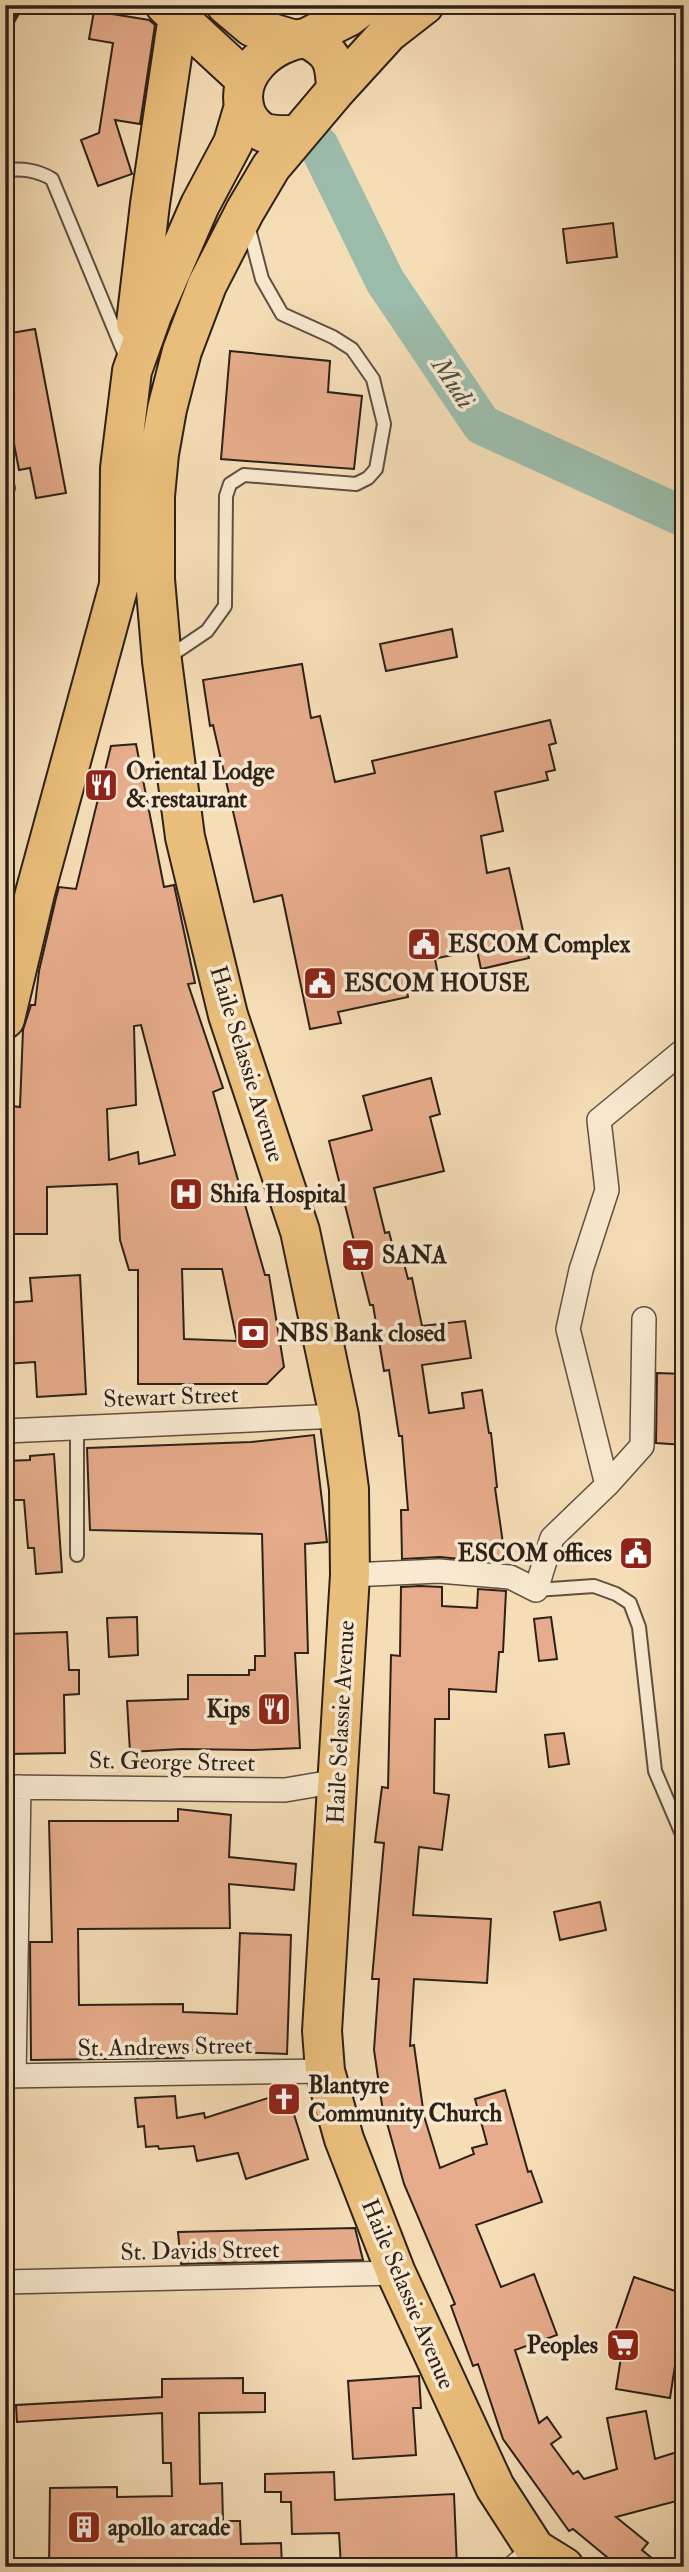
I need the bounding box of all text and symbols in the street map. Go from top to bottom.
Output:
water label: Mudi [423,350,482,415]
place label: Oriental Lodge & restaurant [126,756,275,815]
restaurant icon: Oriental Lodge & restaurant [82,766,120,804]
public building icon: ESCOM Complex [405,925,443,963]
place label: ESCOM Complex [448,929,630,960]
street label: Haile Selassie Avenue [202,962,292,1166]
public building icon: ESCOM HOUSE [301,964,339,1002]
place label: ESCOM HOUSE [344,968,529,999]
hospital icon: Shifa Hospital [167,1175,205,1213]
place label: Shifa Hospital [210,1179,347,1210]
supermarket icon: SANA [339,1236,377,1274]
place label: SANA [382,1240,448,1271]
bank icon: NBS Bank closed [234,1314,272,1352]
place label: NBS Bank closed [277,1318,446,1349]
street label: Stewart Street [103,1379,239,1415]
public building icon: ESCOM offices [617,1534,655,1572]
place label: ESCOM offices [457,1538,612,1569]
street label: Haile Selassie Avenue [320,1619,362,1825]
restaurant icon: Kips [255,1690,293,1728]
place label: Kips [207,1694,250,1725]
street label: St. George Street [89,1745,256,1779]
street label: St. Andrews Street [77,2030,253,2064]
place label: Blantyre Community Church [308,2070,503,2129]
church icon: Blantyre Community Church [265,2080,303,2118]
street label: Haile Selassie Avenue [354,2194,462,2394]
street label: St. Davids Street [120,2234,280,2268]
supermarket icon: Peoples [604,2326,642,2364]
place label: Peoples [527,2330,598,2361]
building icon: apollo arcade [65,2508,103,2546]
place label: apollo arcade [108,2512,230,2543]

